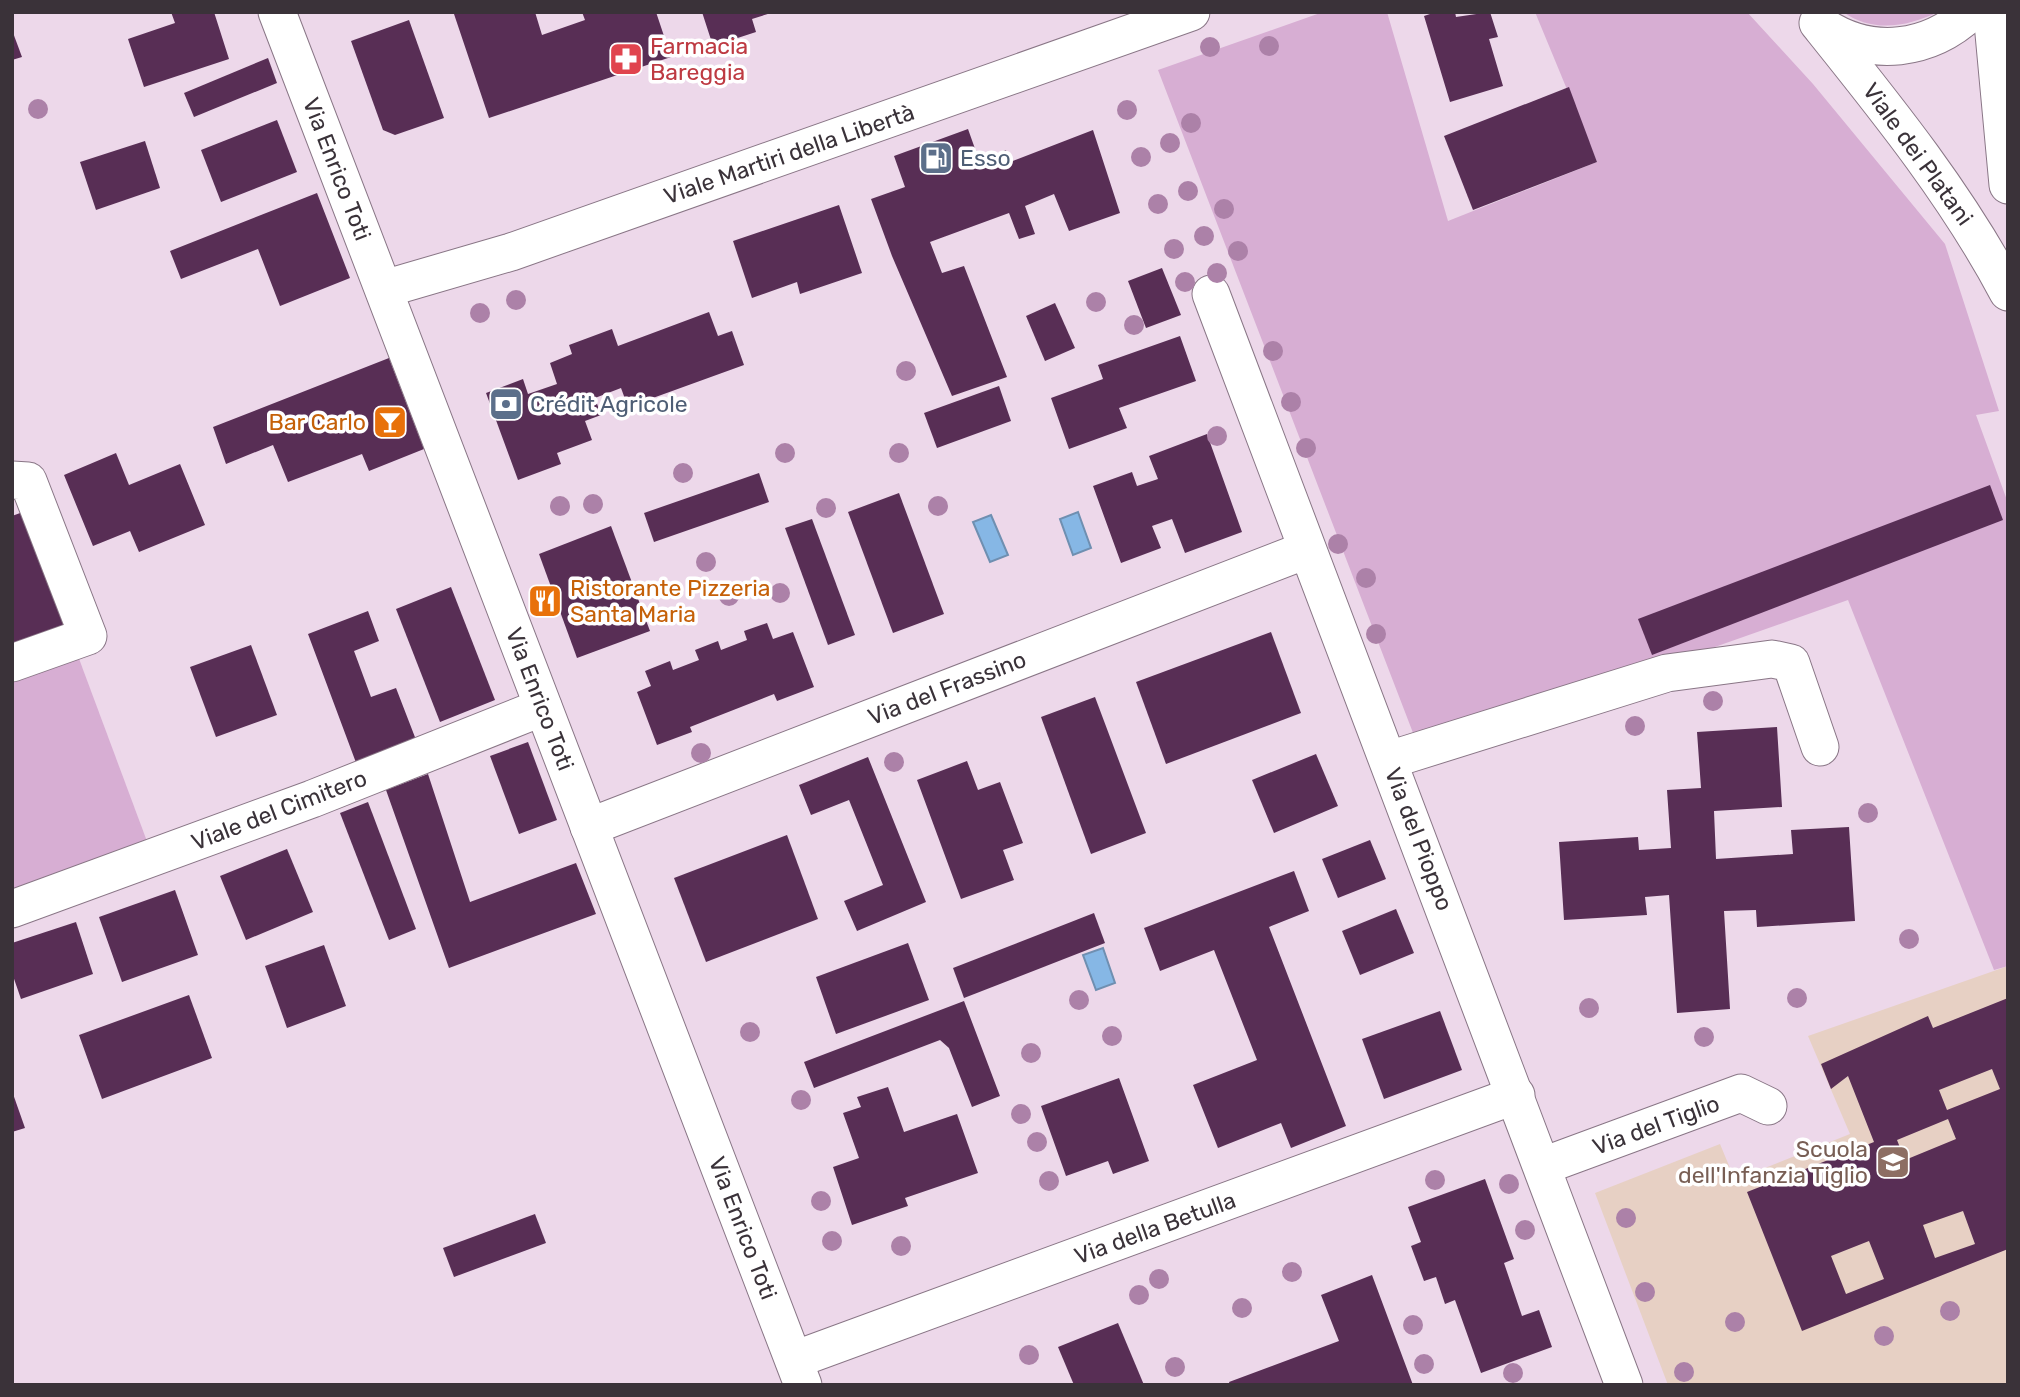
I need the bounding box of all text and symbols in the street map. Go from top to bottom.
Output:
place label: Farmacia Bareggia [650,32,748,86]
pharmacy icon: Farmacia Bareggia [607,40,645,78]
street label: Viale dei Platani [1857,77,1979,231]
street label: Via Enrico Toti [297,94,377,244]
street label: Viale Martiri della Libertà [660,98,918,210]
fuel station icon: Esso [917,139,955,177]
place label: Esso [960,144,1011,172]
bank icon: Crédit Agricole [487,385,525,423]
place label: Crédit Agricole [530,390,688,418]
bar icon: Bar Carlo [371,403,409,441]
place label: Bar Carlo [269,408,366,436]
place label: Ristorante Pizzeria Santa Maria [570,574,771,628]
restaurant icon: Ristorante Pizzeria Santa Maria [526,582,564,620]
street label: Via Enrico Toti [500,624,580,774]
street label: Via del Frassino [864,645,1030,731]
street label: Viale del Cimitero [187,764,371,856]
street label: Via del Pioppo [1379,764,1459,914]
street label: Via del Tiglio [1589,1089,1723,1161]
place label: Scuola dell'Infanzia Tiglio [1678,1135,1868,1189]
school or university icon: Scuola dell'Infanzia Tiglio [1874,1143,1912,1181]
street label: Via Enrico Toti [703,1153,783,1303]
street label: Via della Betulla [1070,1186,1240,1270]

